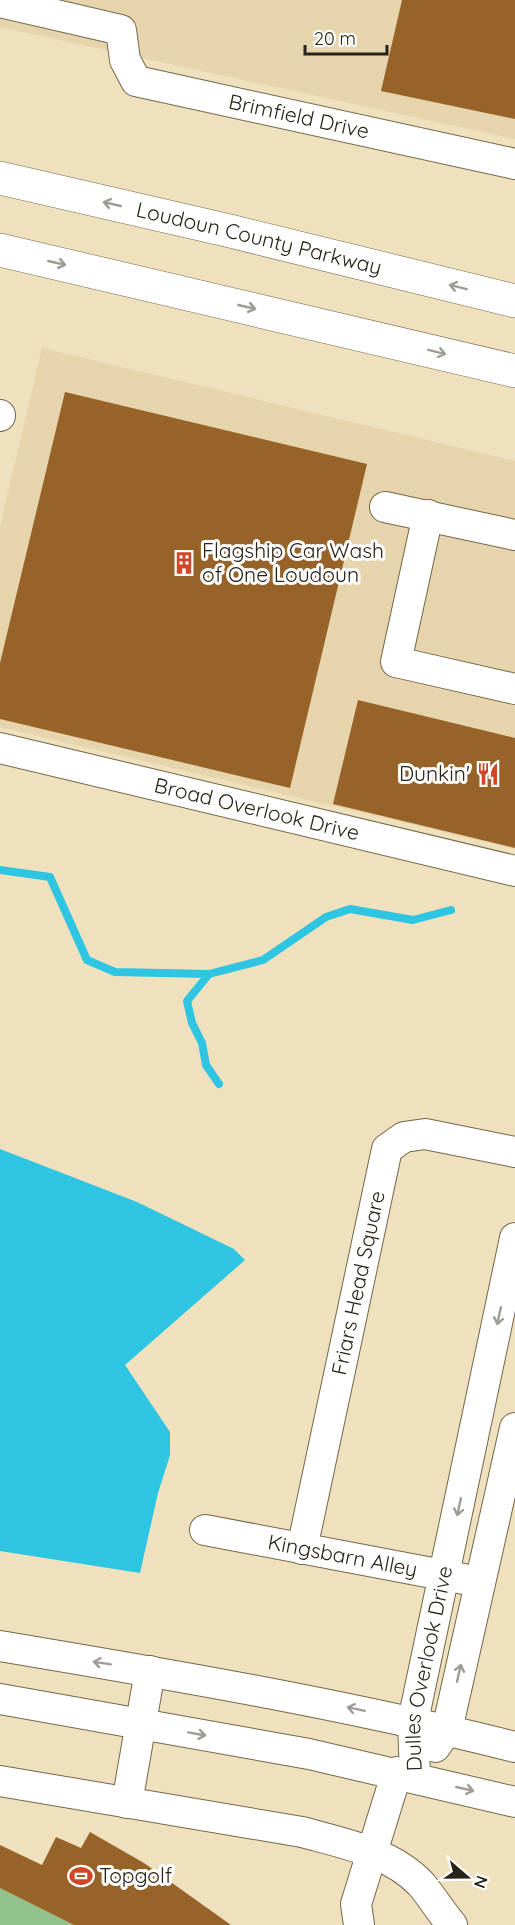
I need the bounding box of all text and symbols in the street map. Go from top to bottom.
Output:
scale bar [305,18,388,56]
text: 20 m [314,27,356,50]
street label: Brimfield Drive [227,88,372,144]
street label: Loudoun County Parkway [134,196,385,280]
one-way arrow [102,197,121,209]
one-way arrow [47,257,66,269]
one-way arrow [449,281,468,293]
one-way arrow [237,302,256,314]
one-way arrow [427,346,446,358]
place label: Flagship Car Wash of One Loudoun [202,537,384,587]
building icon: Flagship Car Wash of One Loudoun [171,550,197,576]
place label: Dunkin' [399,760,470,786]
restaurant icon: Dunkin' [475,761,501,787]
street label: Broad Overlook Drive [152,771,362,845]
street label: Friars Head Square [325,1188,390,1377]
one-way arrow [492,1306,504,1325]
one-way arrow [452,1497,464,1516]
street label: Kingsbarn Alley [266,1528,420,1582]
street label: Dulles Overlook Drive [399,1563,457,1772]
one-way arrow [93,1657,113,1668]
one-way arrow [454,1663,465,1683]
one-way arrow [347,1703,366,1715]
one-way arrow [187,1729,207,1740]
one-way arrow [456,1783,475,1795]
north arrow [437,1847,497,1907]
place label: Topgolf [99,1862,173,1888]
sports icon: Topgolf [68,1863,94,1889]
text: N [470,1873,493,1891]

